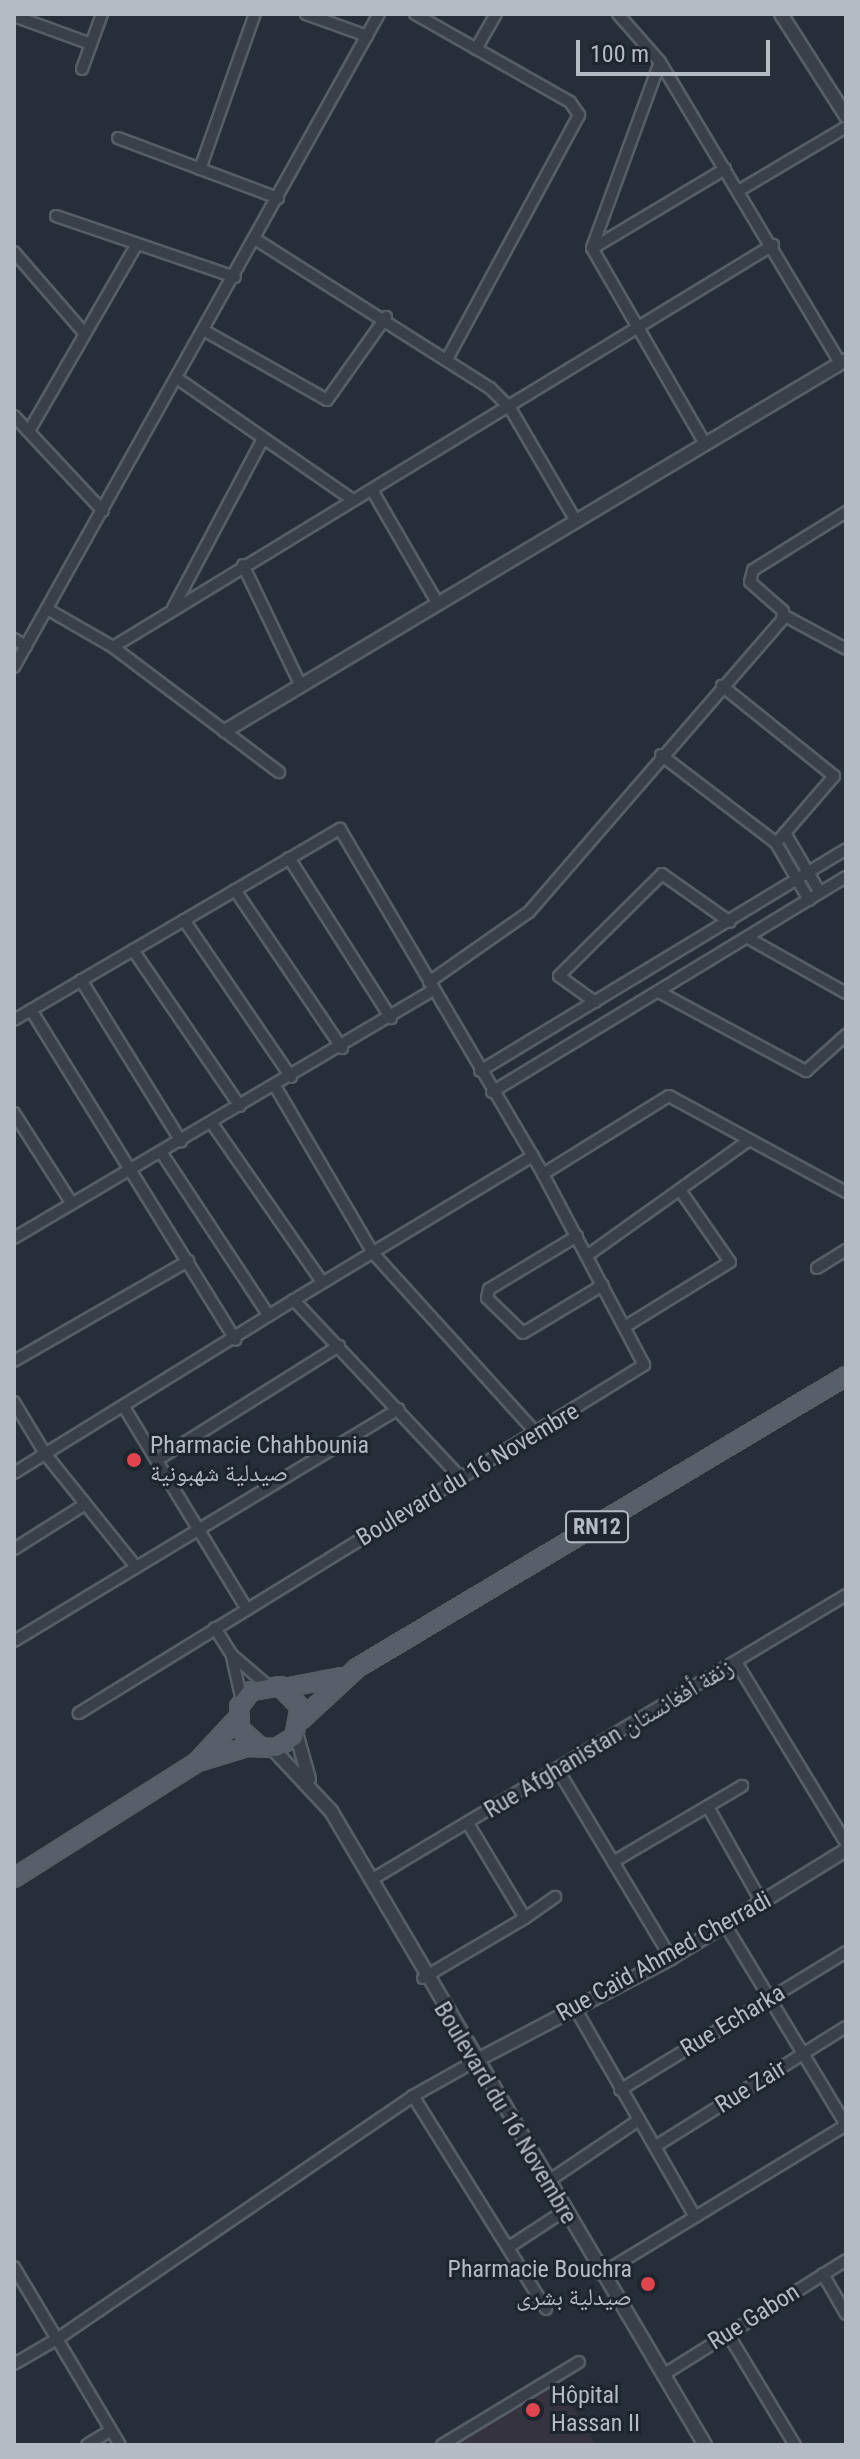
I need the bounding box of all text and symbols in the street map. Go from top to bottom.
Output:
scale bar [580,24,774,74]
text: 100 m [590,40,649,68]
street label: Boulevard du 16 Novembre [352,1397,584,1553]
place label: Pharmacie Chahbounia صيدلية شهبونية [150,1432,369,1488]
marker: Pharmacie Chahbounia صيدلية شهبونية [125,1451,143,1469]
road number: RN12 [565,1509,629,1545]
street label: Rue Afghanistan زنقة أفغانستان [479,1653,739,1825]
street label: Rue Caïd Ahmed Cherradi [552,1886,776,2028]
street label: Rue Echarka [676,1979,790,2063]
street label: Boulevard du 16 Novembre [427,1997,583,2229]
street label: Rue Zair [710,2054,792,2120]
place label: Pharmacie Bouchra صيدلية بشرى [448,2256,632,2312]
marker: Pharmacie Bouchra صيدلية بشرى [639,2275,657,2293]
street label: Rue Gabon [703,2278,805,2356]
place label: Hôpital Hassan II [551,2382,640,2438]
marker: Hôpital Hassan II [522,2399,544,2421]

